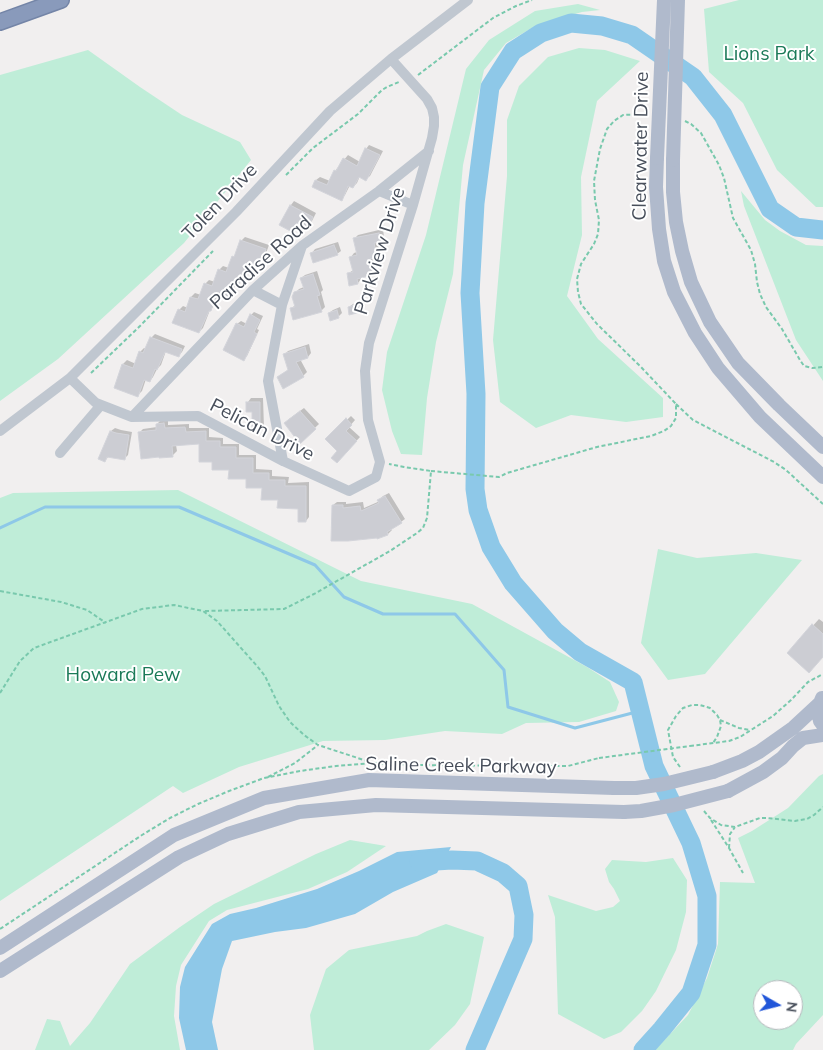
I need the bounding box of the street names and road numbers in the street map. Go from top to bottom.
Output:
street label: Clearwater Drive [628,71,654,221]
street label: Tolen Drive [178,159,262,245]
street label: Parkview Drive [350,185,410,317]
street label: Paradise Road [206,211,316,315]
street label: Pelican Drive [206,394,318,466]
street label: Saline Creek Parkway [365,753,557,779]

